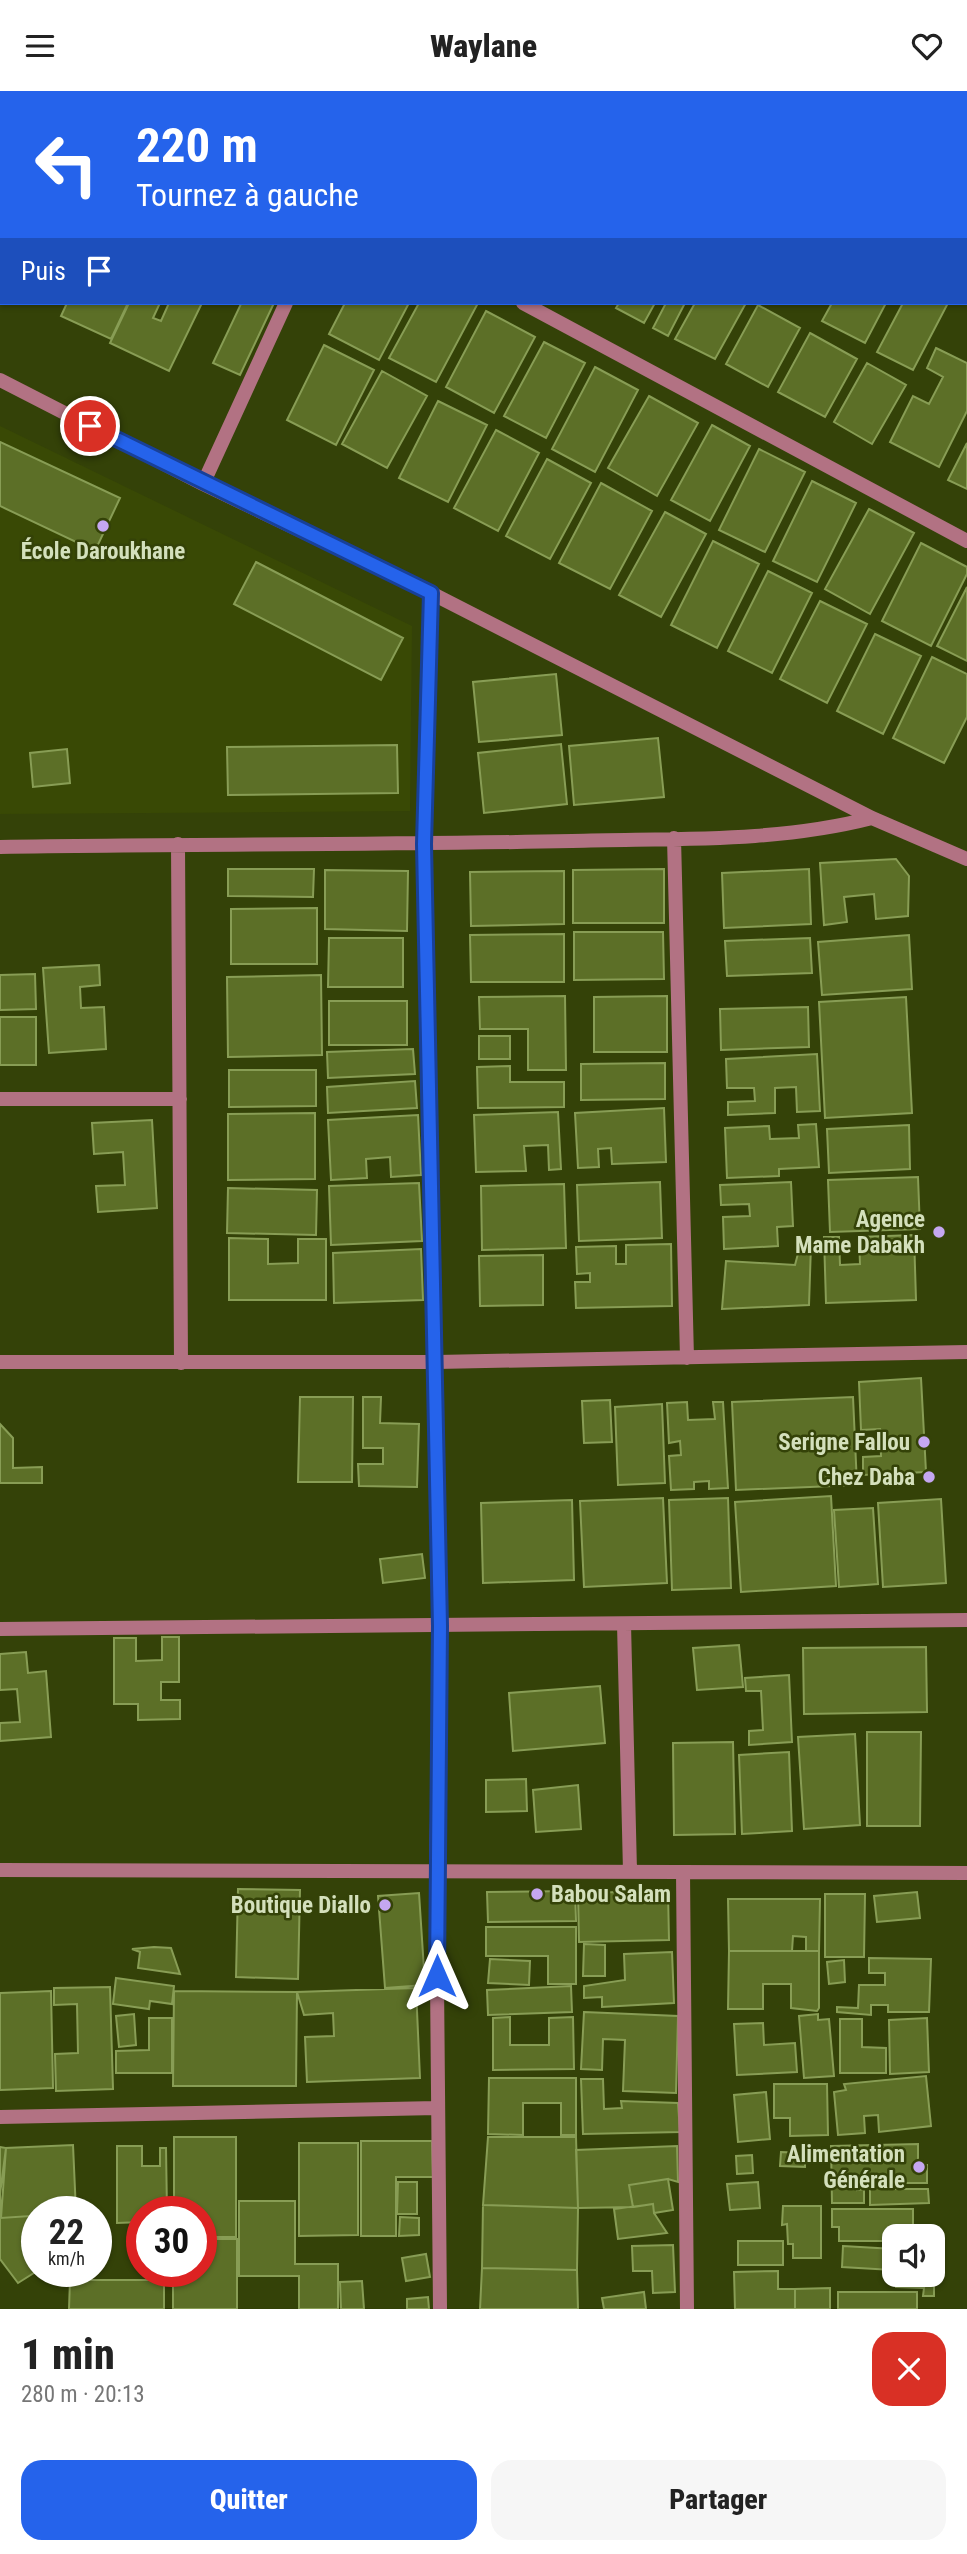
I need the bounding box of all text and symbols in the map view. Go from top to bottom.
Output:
icon: menu [21,27,59,65]
text: Waylane [430,27,537,65]
icon: heart [908,27,946,65]
text: 220 m [136,117,258,174]
icon: left [21,119,112,210]
text: Tournez à gauche [136,176,359,214]
icon: arrive [80,252,118,290]
text: Puis [21,256,66,286]
pin [60,396,120,456]
icon: arrive [71,407,109,445]
marker: École Daroukhane [95,518,111,534]
place label: École Daroukhane [21,537,185,565]
place label: Agence Mame Dabakh [795,1206,925,1259]
marker: Agence Mame Dabakh [931,1224,947,1240]
place label: Serigne Fallou [778,1429,910,1456]
marker: Serigne Fallou [916,1434,932,1450]
place label: Chez Daba [818,1464,915,1491]
marker: Chez Daba [921,1469,937,1485]
place label: Babou Salam [551,1881,671,1908]
marker: Babou Salam [529,1886,545,1902]
place label: Boutique Diallo [231,1892,371,1919]
marker: Boutique Diallo [377,1897,393,1913]
position arrow [400,1939,474,2013]
place label: Alimentation Générale [787,2141,905,2194]
marker: Alimentation Générale [911,2159,927,2175]
speed limit sign: 30 [126,2196,217,2287]
text: 22 [49,2212,84,2253]
map controls [882,2224,945,2287]
button: sound [882,2224,945,2287]
text: km/h [48,2248,85,2269]
text: 1 min [21,2330,115,2379]
button: close [872,2332,946,2406]
text: 280 m · 20:13 [21,2381,145,2408]
button: Quitter [21,2460,477,2540]
button: Partager [491,2460,946,2540]

